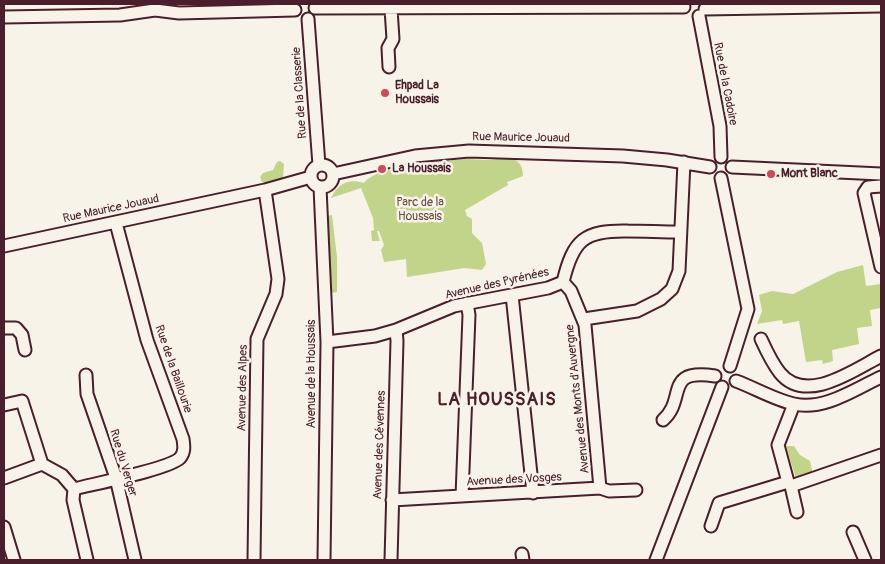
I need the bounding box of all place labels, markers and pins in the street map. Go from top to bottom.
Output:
place label: Ehpad La Houssais [395,79,439,107]
marker: Ehpad La Houssais [379,87,391,99]
place label: La Houssais [392,162,451,176]
marker: La Houssais [376,163,388,175]
place label: Mont Blanc [781,167,838,181]
marker: Mont Blanc [765,168,777,180]

